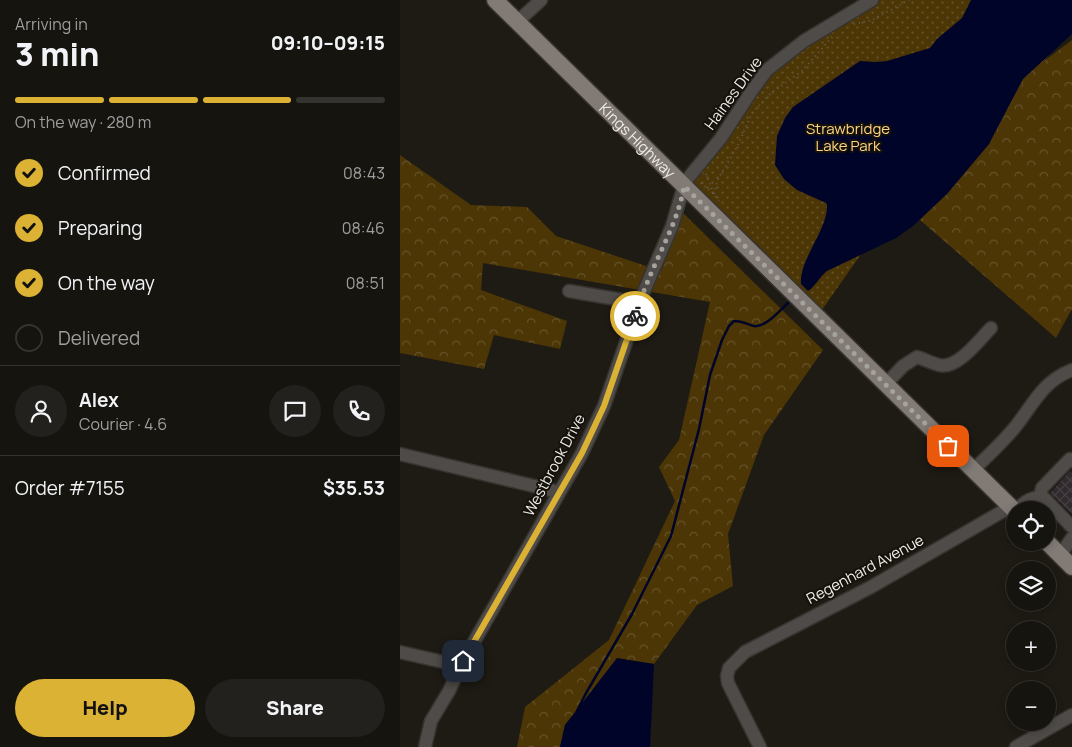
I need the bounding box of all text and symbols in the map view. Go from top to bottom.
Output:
text: Arriving in [15,13,88,35]
text: 09:10–09:15 [271,30,385,56]
text: 3 min [15,32,99,76]
street label: Haines Drive [699,52,767,134]
street label: Kings Highway [595,98,681,183]
text: On the way · 280 m [15,111,151,133]
park label: Strawbridge Lake Park [806,118,890,156]
icon: check [15,159,43,187]
text: Confirmed [58,160,151,186]
text: 08:43 [343,162,385,184]
icon: check [15,214,43,242]
text: Preparing [58,215,143,241]
text: 08:46 [342,217,385,239]
icon: check [15,269,43,297]
text: On the way [58,270,155,296]
text: 08:51 [346,272,385,294]
courier [610,291,660,341]
icon: bike [621,302,649,330]
text: Delivered [58,325,140,351]
button: person [15,385,67,437]
button: chat [269,385,321,437]
button: phone [333,385,385,437]
text: Alex [79,387,119,413]
street label: Westbrook Drive [518,410,590,520]
text: Courier · 4.6 [79,413,167,435]
pin [927,425,969,467]
icon: bag [934,432,962,460]
text: Order #7155 [15,475,125,501]
text: $35.53 [323,475,385,501]
map controls [1006,501,1056,731]
button: locate [1006,501,1056,551]
street label: Regenhard Avenue [803,529,928,609]
button: layers [1006,561,1056,611]
button: + [1006,621,1056,671]
pin [442,640,484,682]
icon: home [449,647,477,675]
button: Help [15,679,195,737]
button: Share [205,679,385,737]
button: − [1006,681,1056,731]

